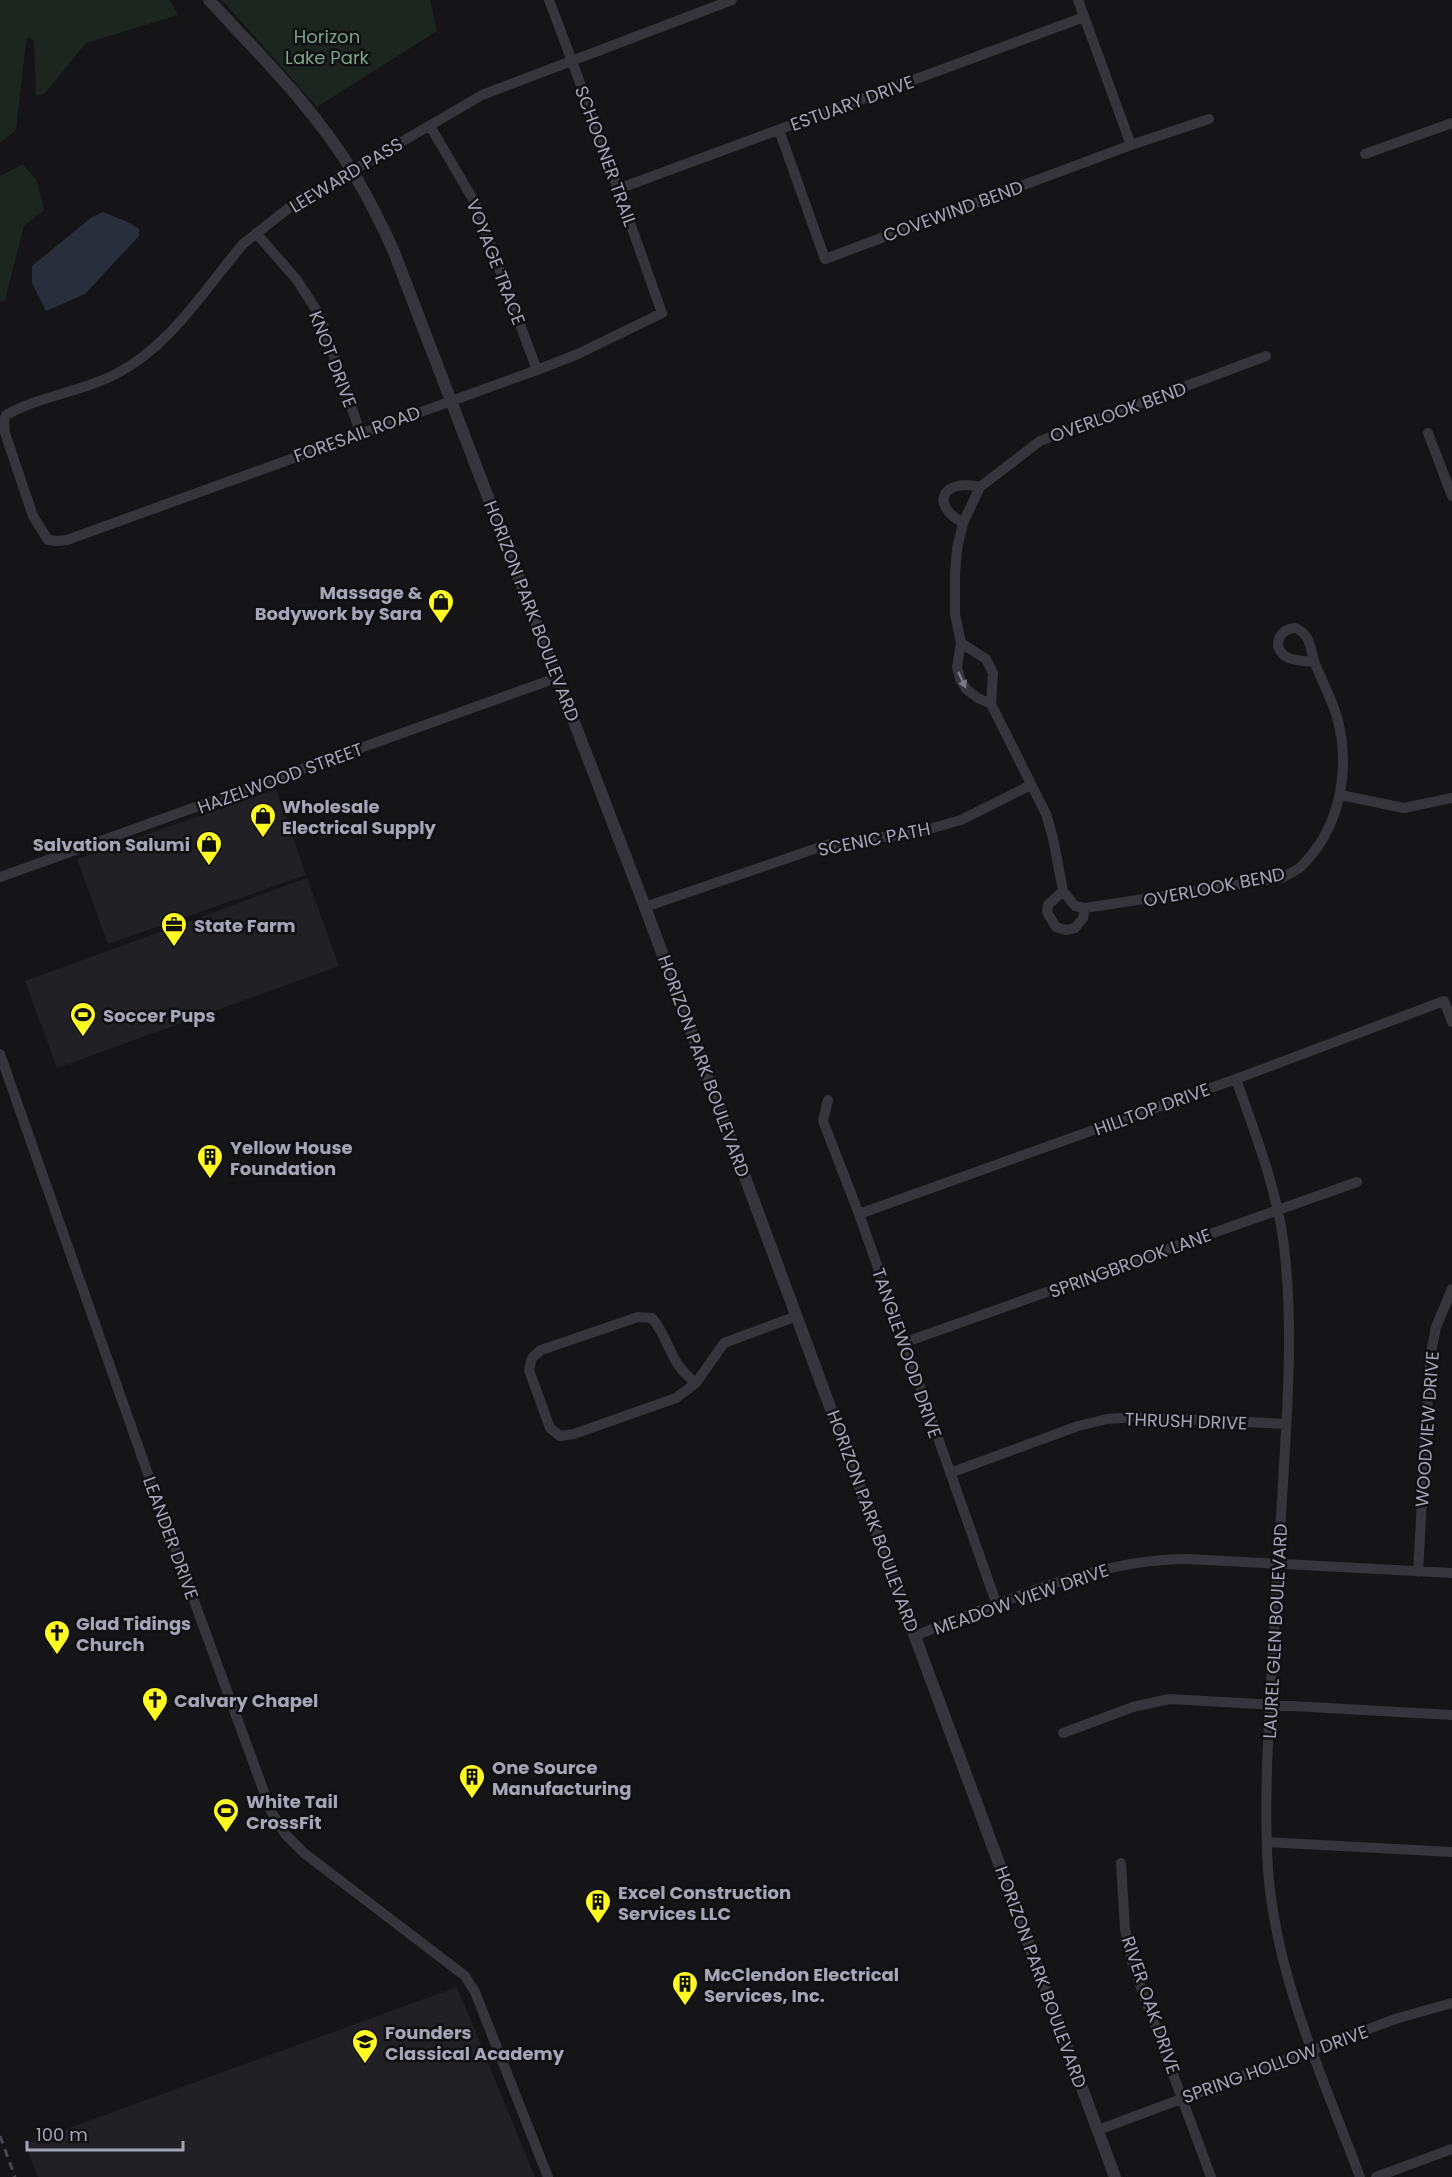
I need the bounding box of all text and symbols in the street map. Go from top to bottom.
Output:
park label: Horizon Lake Park [285,24,370,70]
street label: ESTUARY DRIVE [787,69,917,137]
street label: SCHOONER TRAIL [569,82,643,230]
street label: LEEWARD PASS [285,131,407,219]
street label: COVEWIND BEND [880,174,1026,248]
street label: VOYAGE TRACE [461,195,531,329]
street label: KNOT DRIVE [303,307,363,411]
street label: OVERLOOK BEND [1046,376,1190,448]
street label: FORESAIL ROAD [290,399,424,469]
street label: HORIZON PARK BOULEVARD [478,497,586,725]
place label: Massage & Bodywork by Sara [255,580,423,626]
shop icon: Massage & Bodywork by Sara [426,587,456,625]
one-way arrow [958,672,967,689]
street label: HAZELWOOD STREET [194,736,366,820]
place label: Wholesale Electrical Supply [282,794,437,840]
shop icon: Wholesale Electrical Supply [248,801,278,839]
street label: SCENIC PATH [816,816,932,862]
shop icon: Salvation Salumi [194,829,224,867]
place label: Salvation Salumi [33,832,190,857]
street label: OVERLOOK BEND [1141,861,1287,913]
office icon: State Farm [159,910,189,948]
place label: State Farm [194,913,296,938]
street label: HORIZON PARK BOULEVARD [652,951,756,1181]
sports icon: Soccer Pups [68,1000,98,1038]
place label: Soccer Pups [103,1003,216,1028]
street label: HILLTOP DRIVE [1091,1077,1213,1141]
place label: Yellow House Foundation [230,1135,353,1181]
building icon: Yellow House Foundation [195,1142,225,1180]
street label: SPRINGBROOK LANE [1046,1222,1214,1304]
street label: TANGLEWOOD DRIVE [866,1265,948,1441]
street label: WOODVIEW DRIVE [1409,1350,1445,1508]
street label: HORIZON PARK BOULEVARD [821,1406,925,1636]
street label: THRUSH DRIVE [1124,1406,1248,1436]
street label: LEANDER DRIVE [137,1473,205,1603]
street label: LAUREL GLEN BOULEVARD [1257,1523,1293,1739]
street label: MEADOW VIEW DRIVE [930,1557,1112,1641]
place label: Glad Tidings Church [76,1611,191,1657]
church icon: Glad Tidings Church [42,1618,72,1656]
church icon: Calvary Chapel [140,1685,170,1723]
place label: Calvary Chapel [174,1688,318,1713]
place label: One Source Manufacturing [492,1755,631,1801]
building icon: One Source Manufacturing [457,1762,487,1800]
place label: White Tail CrossFit [246,1789,338,1835]
sports icon: White Tail CrossFit [211,1796,241,1834]
street label: HORIZON PARK BOULEVARD [989,1862,1093,2092]
place label: Excel Construction Services LLC [618,1880,791,1926]
building icon: Excel Construction Services LLC [583,1887,613,1925]
street label: RIVER OAK DRIVE [1116,1933,1186,2077]
place label: McClendon Electrical Services, Inc. [704,1962,899,2008]
building icon: McClendon Electrical Services, Inc. [670,1969,700,2007]
street label: SPRING HOLLOW DRIVE [1179,2019,1371,2109]
place label: Founders Classical Academy [385,2020,565,2066]
school or university icon: Founders Classical Academy [350,2027,380,2065]
scale bar [27,2114,183,2152]
text: 100 m [36,2122,88,2147]

